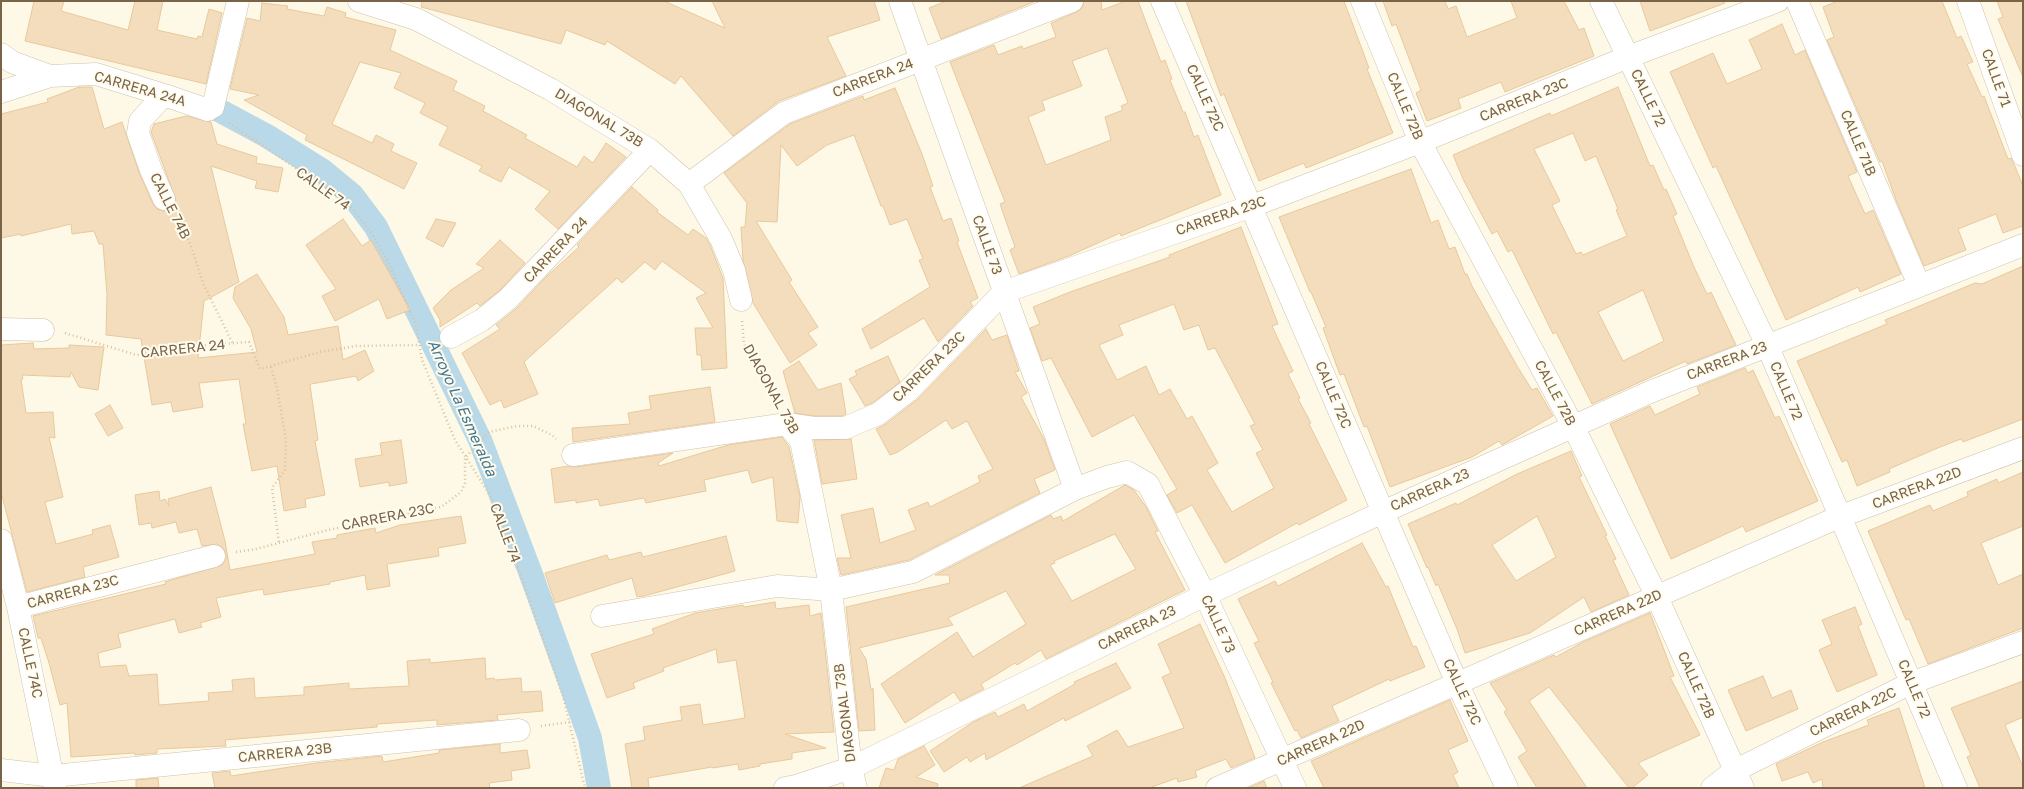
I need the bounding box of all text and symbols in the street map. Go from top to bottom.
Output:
street label: CALLE 71 [1978,47,2014,109]
street label: CARRERA 24 [830,55,916,101]
street label: CALLE 72C [1183,62,1227,134]
street label: CALLE 72 [1627,66,1669,130]
street label: CARRERA 24A [92,68,188,110]
street label: CALLE 72B [1383,70,1427,142]
street label: CARRERA 23C [1477,75,1571,125]
street label: DIAGONAL 73B [552,85,646,151]
street label: CALLE 71B [1837,107,1879,179]
street label: CALLE 74 [293,164,353,214]
street label: CALLE 74B [146,170,194,242]
street label: CARRERA 23C [1174,193,1268,239]
street label: CARRERA 24 [520,213,592,287]
street label: CALLE 73 [968,213,1006,277]
street label: CARRERA 23C [889,328,969,406]
street label: CARRERA 24 [140,336,226,362]
water label: Arroyo La Esmeralda [424,337,500,479]
street label: CARRERA 23 [1684,338,1770,384]
street label: DIAGONAL 73B [739,341,803,437]
street label: CALLE 72B [1531,357,1579,429]
street label: CALLE 72C [1311,359,1355,431]
street label: CALLE 72 [1766,359,1806,423]
street label: CARRERA 22D [1870,463,1964,513]
street label: CARRERA 23 [1388,465,1472,515]
street label: CARRERA 23C [340,500,436,534]
street label: CALLE 74 [486,501,524,565]
street label: CARRERA 23C [25,572,121,612]
street label: CARRERA 22D [1571,586,1665,640]
street label: CALLE 73 [1197,592,1239,656]
street label: CARRERA 23 [1095,602,1179,654]
street label: CALLE 74C [14,626,46,700]
street label: CALLE 72B [1674,649,1718,721]
street label: CALLE 72C [1439,656,1485,728]
street label: CALLE 72 [1894,657,1934,721]
street label: DIAGONAL 73B [831,662,859,764]
street label: CARRERA 22C [1807,684,1899,740]
street label: CARRERA 22D [1274,716,1368,770]
street label: CARRERA 23B [237,740,333,766]

